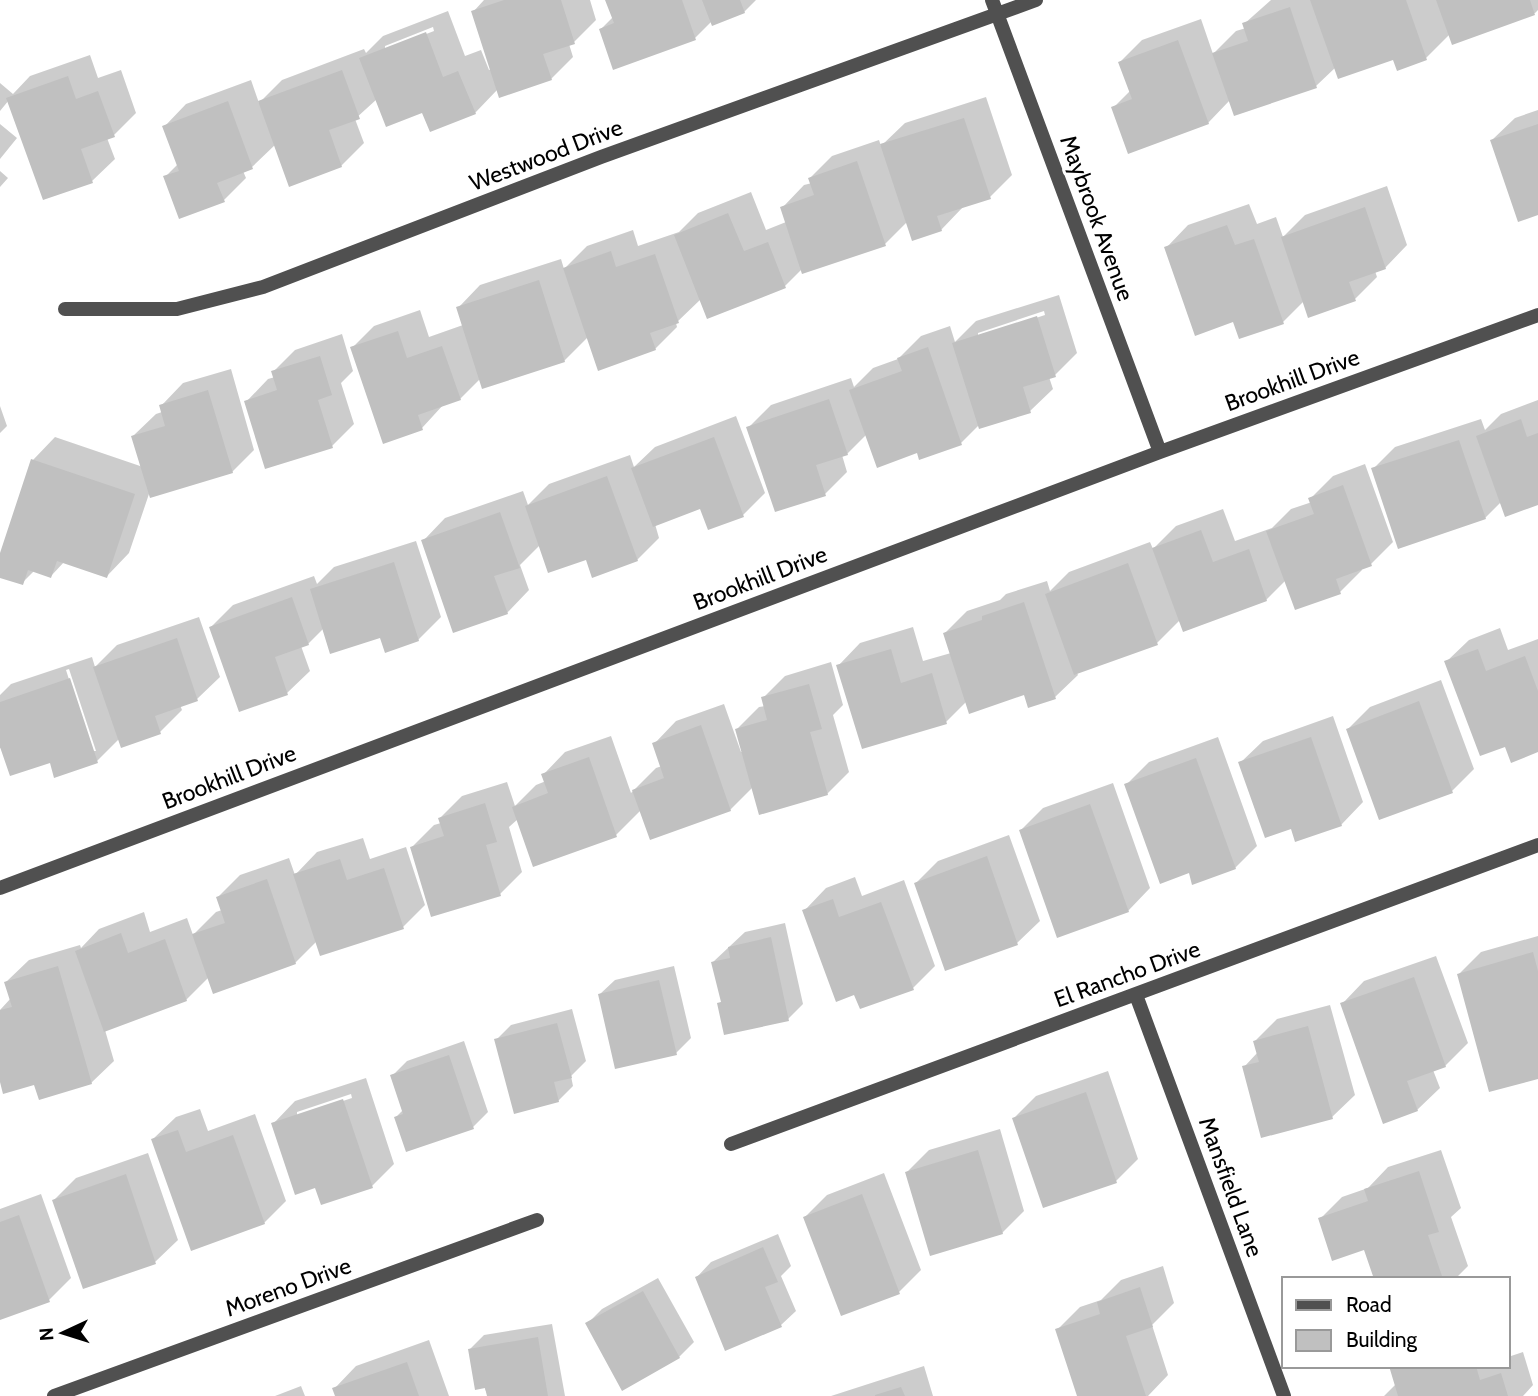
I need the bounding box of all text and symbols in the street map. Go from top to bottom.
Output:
street label: Westwood Drive [466,113,627,197]
street label: Maybrook Avenue [1054,131,1140,305]
street label: Brookhill Drive [1221,343,1363,417]
street label: Brookhill Drive [689,540,831,616]
street label: Brookhill Drive [158,739,300,815]
street label: El Rancho Drive [1050,935,1204,1013]
street label: Mansfield Lane [1193,1113,1269,1261]
street label: Moreno Drive [221,1251,355,1323]
legend [1282,1277,1510,1368]
text: Road [1346,1292,1392,1317]
north arrow [28,1298,98,1368]
text: N [35,1327,58,1342]
text: Building [1346,1327,1418,1352]

